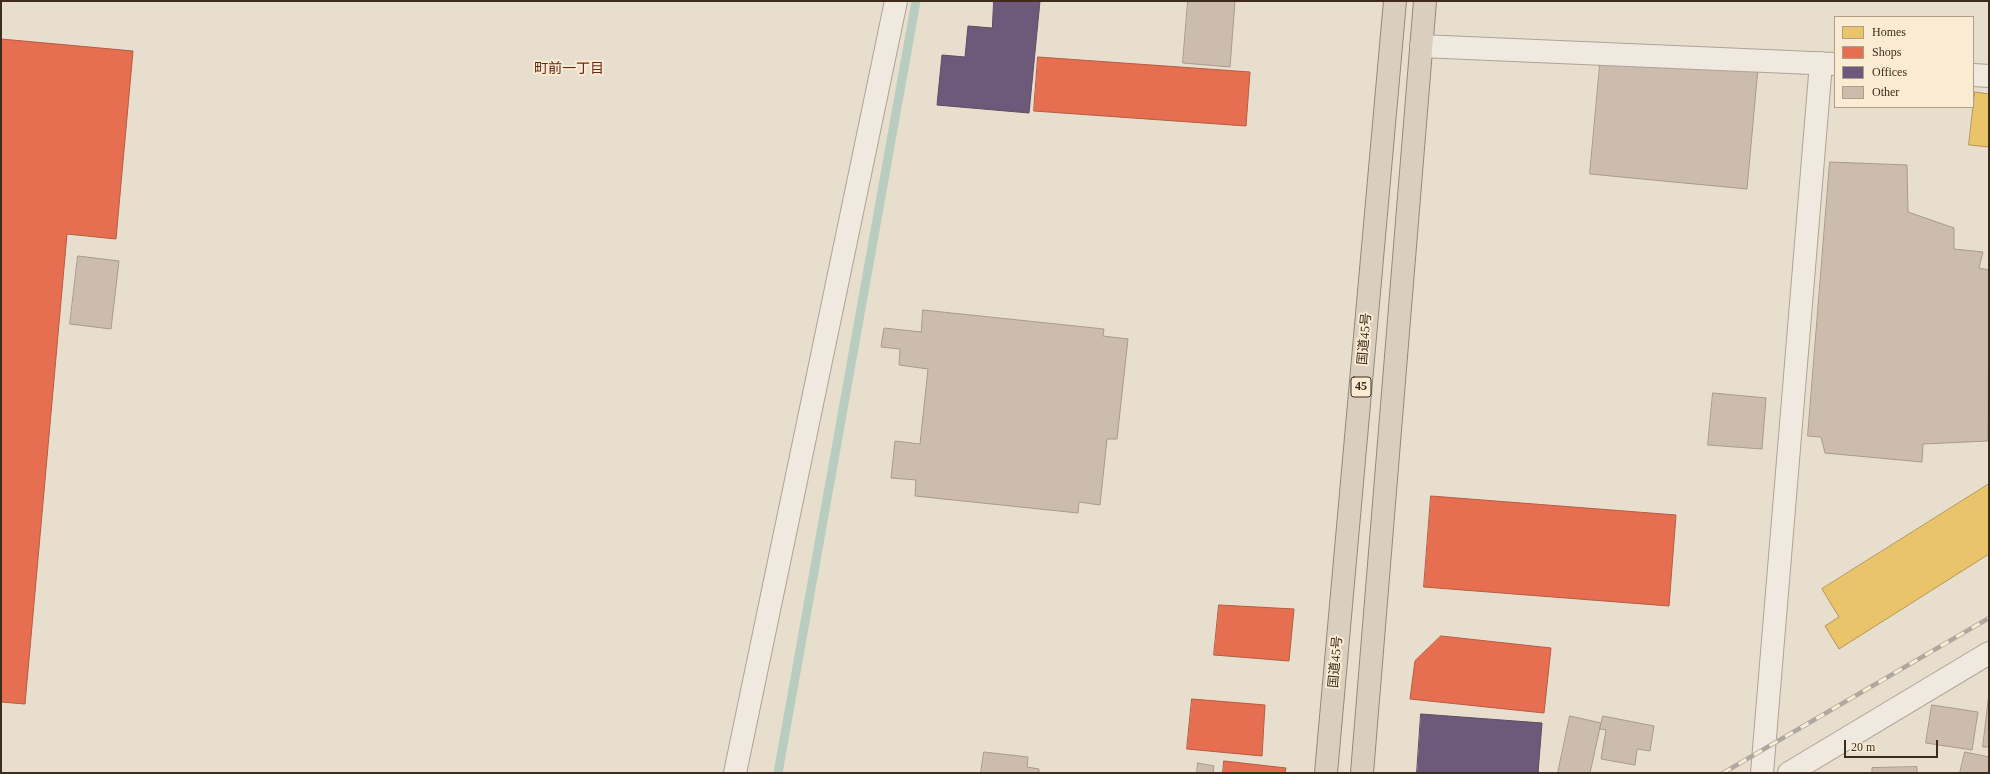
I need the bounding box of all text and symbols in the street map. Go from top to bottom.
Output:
legend [1834,16,1974,108]
text: Homes [1872,25,1906,39]
text: Shops [1872,45,1901,59]
district label: 町前一丁目 [534,61,604,77]
text: Offices [1872,65,1907,79]
text: Other [1872,85,1899,99]
street label: 国道45号 [1355,312,1375,366]
road number: 45 [1351,377,1371,397]
street label: 国道45号 [1326,635,1346,689]
scale bar [1846,732,1940,758]
text: 20 m [1851,740,1875,754]

